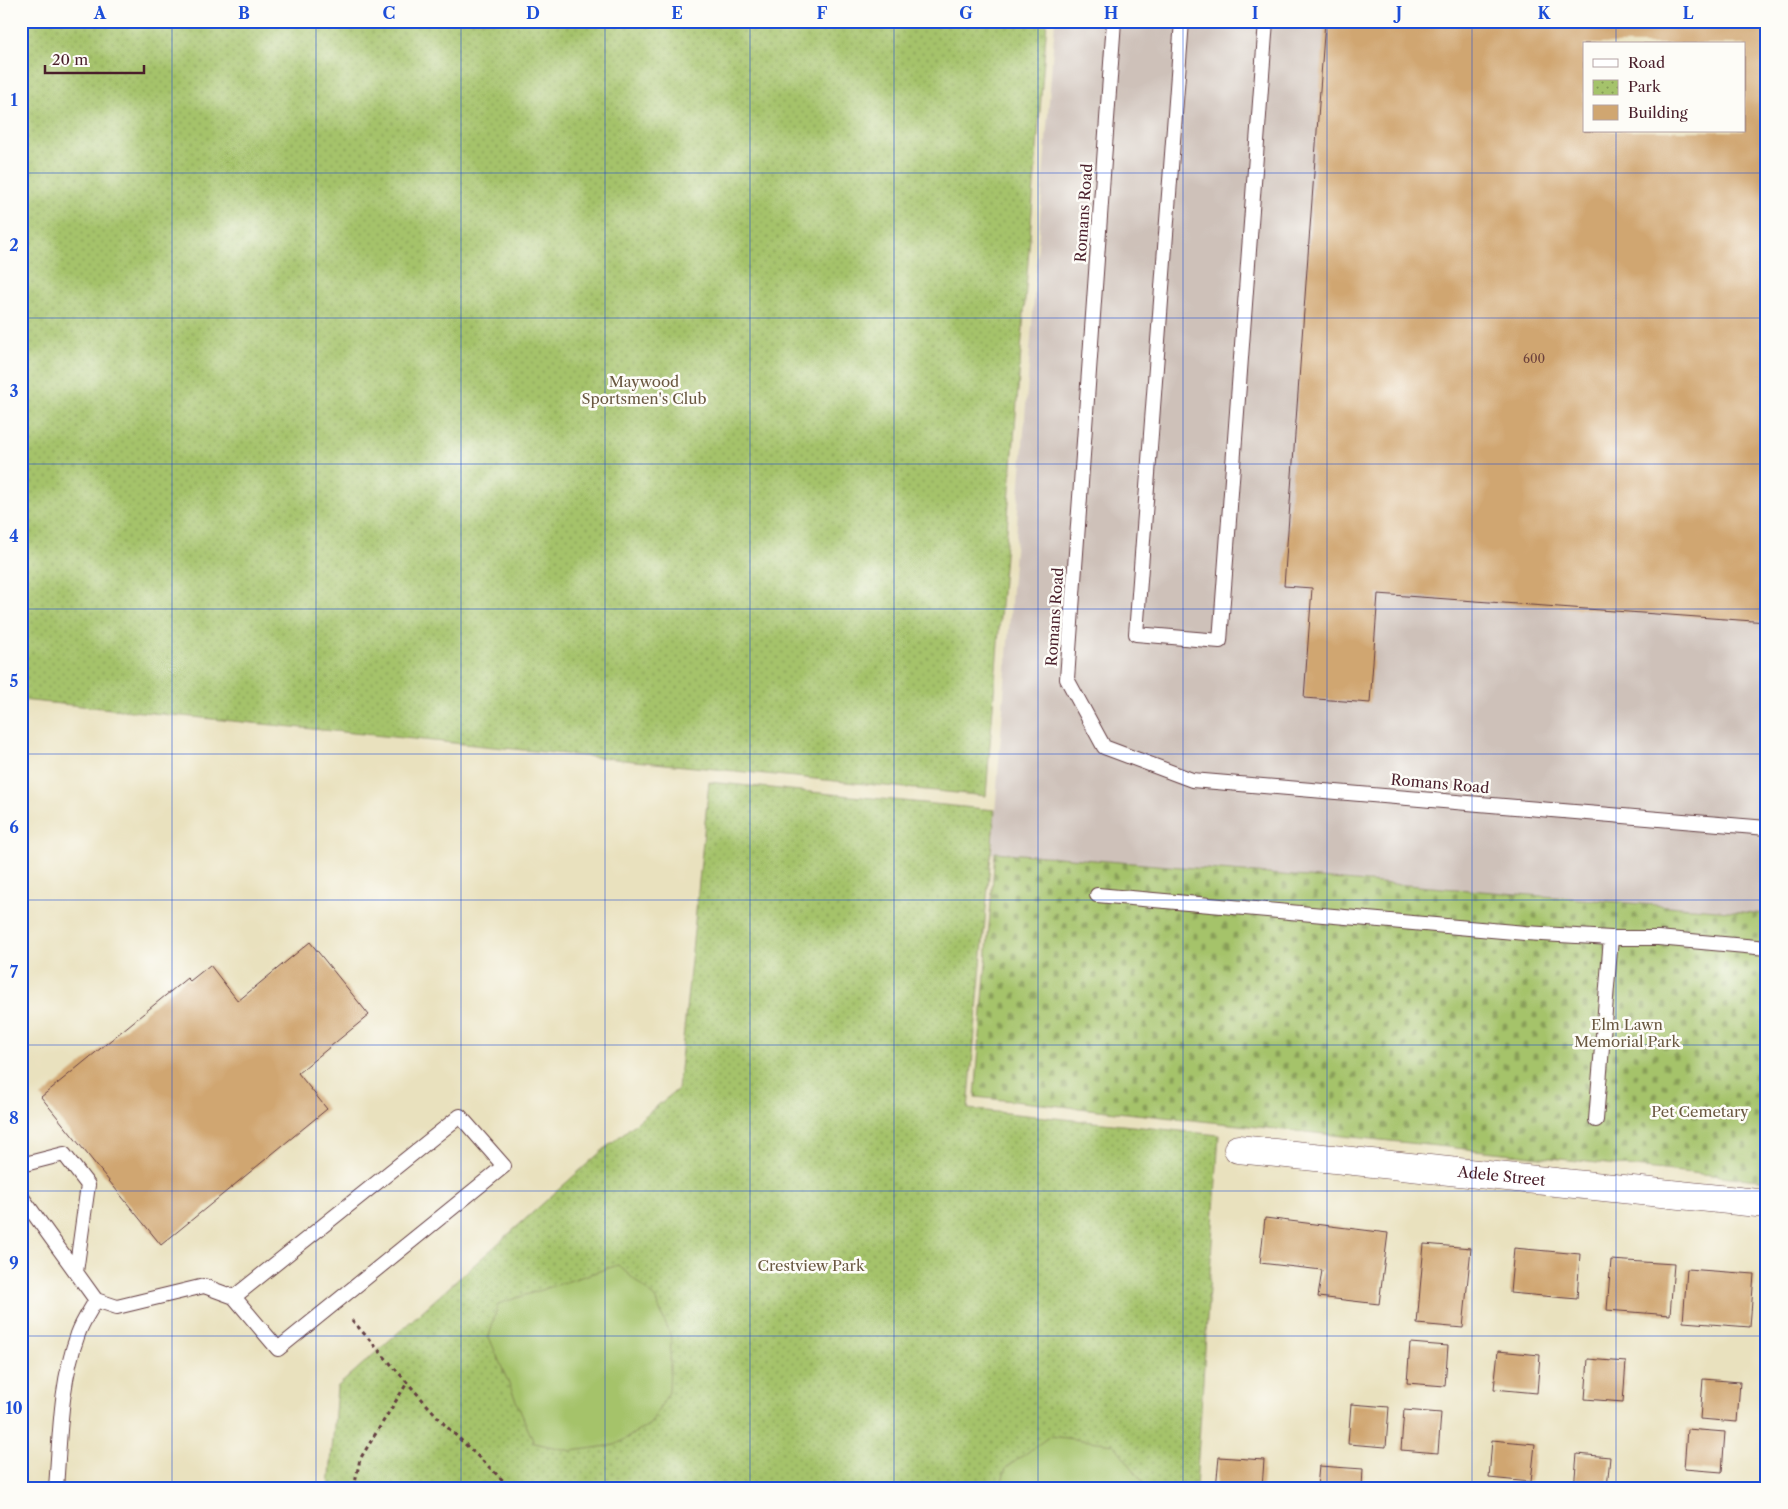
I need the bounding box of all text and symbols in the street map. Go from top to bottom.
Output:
text: A [93,3,107,23]
text: B [238,3,250,23]
text: C [383,3,395,23]
text: D [526,3,540,23]
text: E [671,3,683,23]
text: F [817,3,828,23]
text: G [959,3,973,23]
text: H [1104,3,1118,23]
text: I [1252,3,1259,23]
text: J [1393,3,1402,23]
text: K [1538,3,1552,23]
text: L [1682,3,1694,23]
scale bar [45,42,144,74]
legend [1583,42,1746,132]
text: 20 m [52,50,88,69]
text: Road [1628,53,1665,72]
text: Park [1628,77,1662,96]
text: 1 [10,90,18,110]
text: Building [1628,103,1688,122]
street label: Romans Road [1071,163,1096,263]
text: 2 [9,235,19,255]
house number: 600 [1523,351,1545,366]
park label: Maywood Sportsmen's Club [581,372,707,408]
text: 3 [9,381,19,401]
text: 4 [9,526,19,546]
street label: Romans Road [1042,567,1067,667]
text: 5 [10,671,19,691]
street label: Romans Road [1390,770,1490,797]
text: 6 [9,817,19,837]
text: 7 [10,962,19,982]
park label: Elm Lawn Memorial Park [1574,1015,1681,1051]
park label: Pet Cemetary [1651,1102,1749,1121]
text: 8 [9,1108,19,1128]
street label: Adele Street [1456,1162,1547,1190]
text: 9 [9,1253,19,1273]
park label: Crestview Park [757,1256,866,1275]
text: 10 [5,1398,23,1418]

